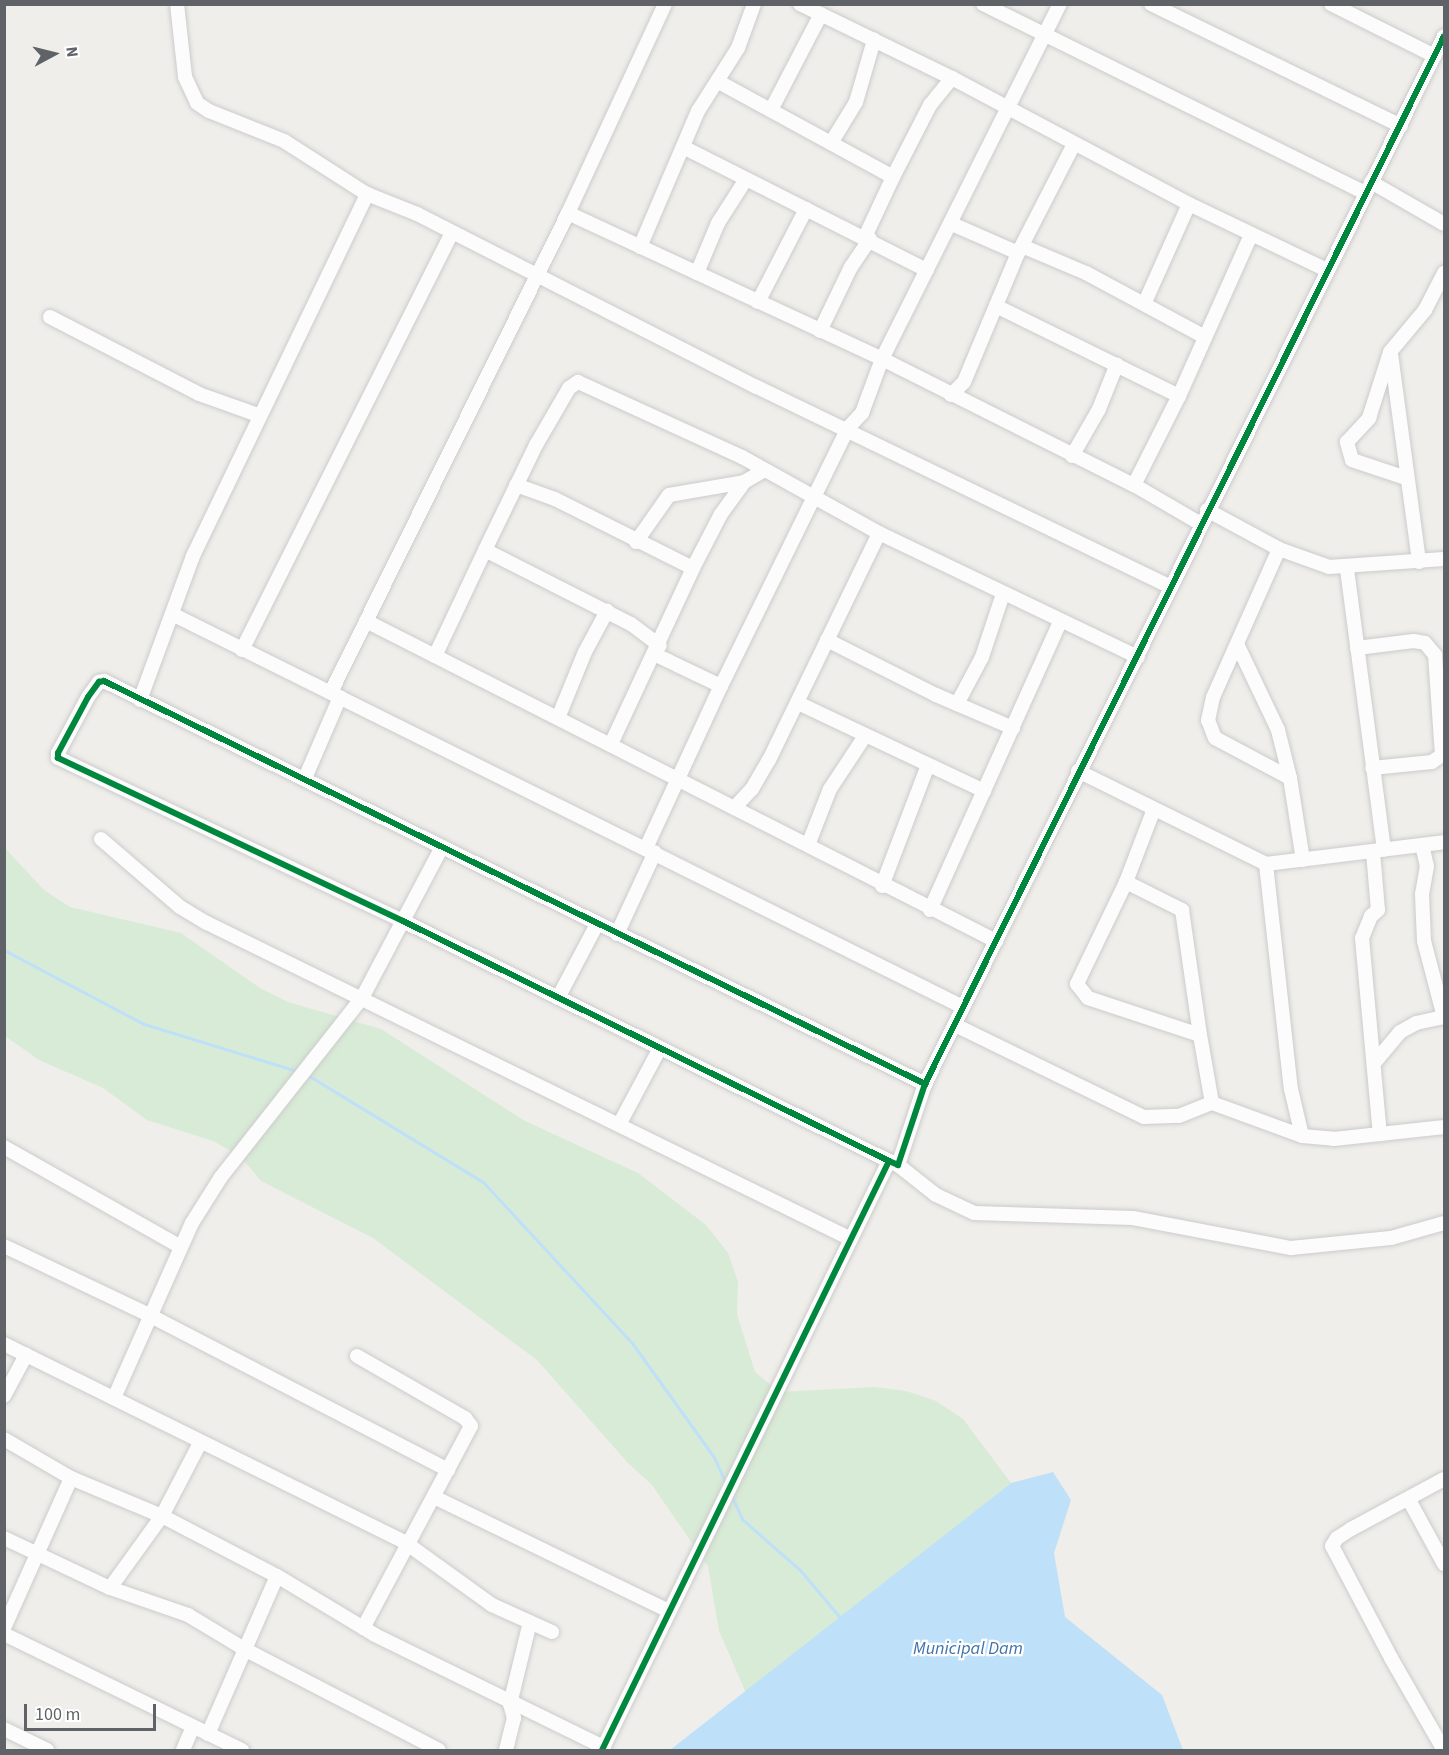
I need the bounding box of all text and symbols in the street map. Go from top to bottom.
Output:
north arrow [24,24,84,84]
text: N [60,45,83,58]
water label: Municipal Dam [913,1638,1023,1660]
scale bar [27,1692,159,1730]
text: 100 m [35,1702,80,1727]

